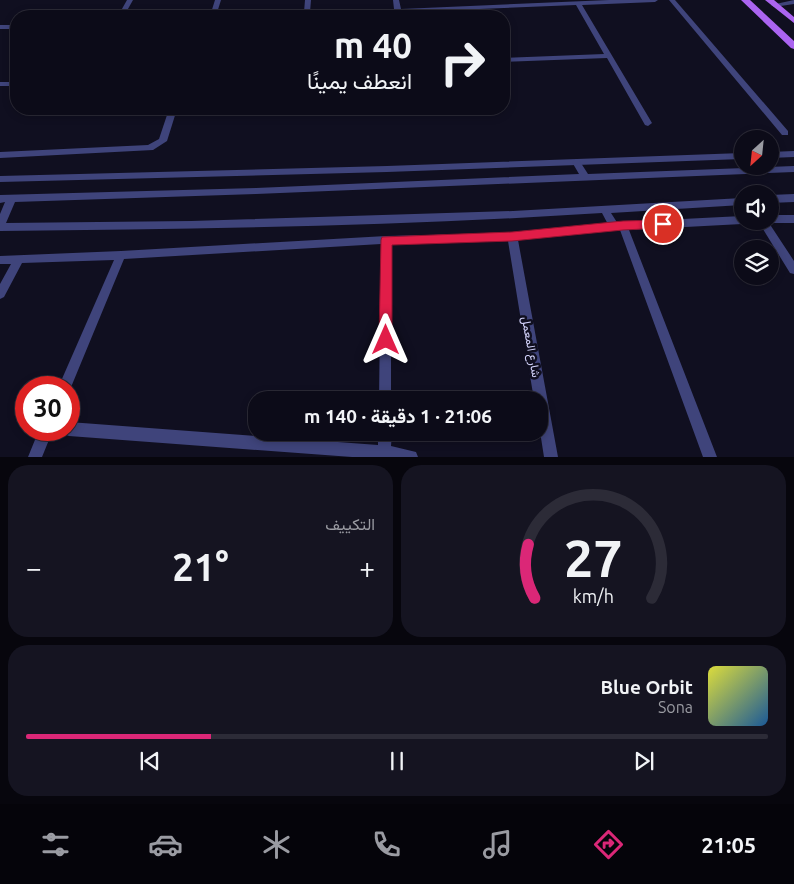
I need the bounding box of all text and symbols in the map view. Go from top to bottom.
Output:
text: 40 m [334,25,412,65]
icon: right [430,30,495,95]
text: انعطف يمينًا [307,68,412,93]
north arrow [734,130,779,175]
map controls [734,130,779,285]
button: sound [734,185,779,230]
pin [642,203,684,245]
icon: arrive [649,210,677,238]
button: layers [734,240,779,285]
position arrow [359,313,411,365]
street label: شارع المعمل [517,315,543,379]
speed limit sign: 30 [15,376,80,441]
text: 21:06 · 1 دقيقة · 140 m [304,405,492,427]
text: التكييف [325,515,375,533]
text: 27 [564,529,623,587]
text: 21° [172,546,229,588]
text: − [26,552,42,583]
text: + [359,552,375,583]
text: km/h [573,586,614,606]
text: Blue Orbit [600,676,693,698]
text: Sona [658,698,693,716]
icon: previous [136,747,164,775]
icon: pause [383,747,411,775]
icon: next [630,747,658,775]
icon: filters [38,827,73,862]
icon: car [148,827,183,862]
icon: climate [259,827,294,862]
icon: phone [369,827,404,862]
icon: music [480,827,515,862]
icon: directions [591,827,626,862]
text: 21:05 [701,832,756,857]

